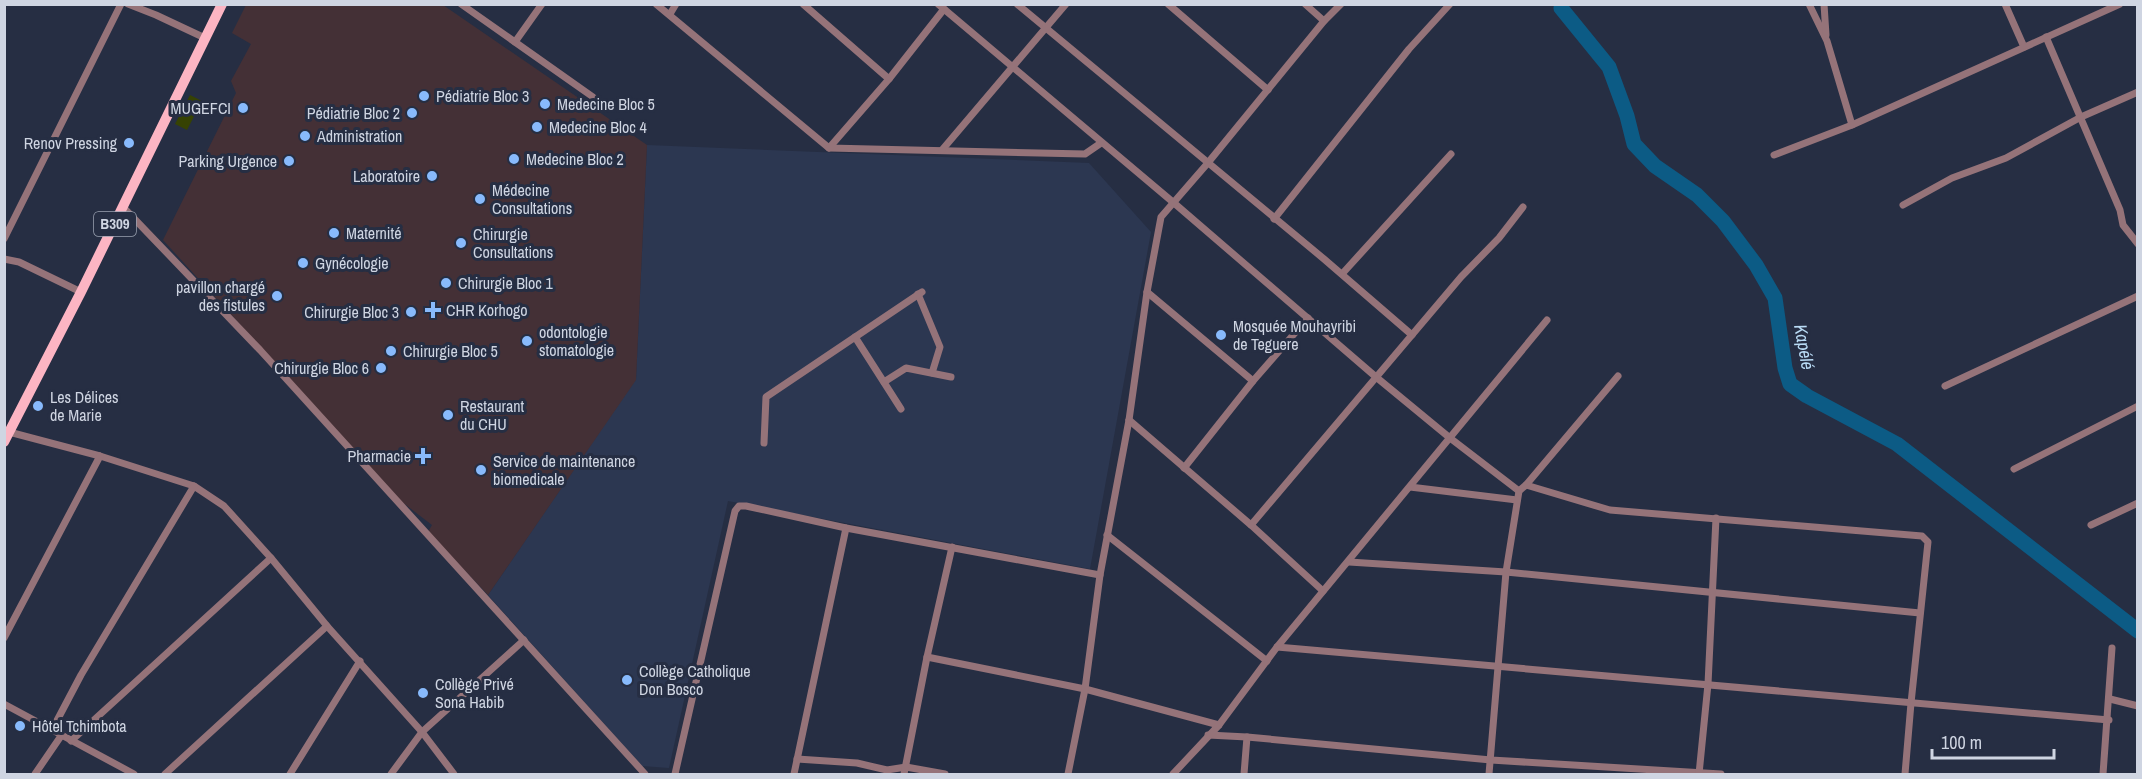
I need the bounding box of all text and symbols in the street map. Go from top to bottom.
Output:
place label: Pédiatrie Bloc 3 [436,85,529,107]
marker: Pédiatrie Bloc 3 [417,89,431,103]
place label: Medecine Bloc 5 [557,93,655,115]
place label: MUGEFCI [171,97,231,119]
marker: Medecine Bloc 5 [538,97,552,111]
marker: MUGEFCI [236,101,250,115]
place label: Pédiatrie Bloc 2 [307,102,400,124]
marker: Pédiatrie Bloc 2 [405,106,419,120]
place label: Medecine Bloc 4 [549,116,647,138]
marker: Medecine Bloc 4 [530,120,544,134]
place label: Administration [316,125,402,147]
marker: Administration [298,129,312,143]
place label: Renov Pressing [24,132,118,154]
marker: Renov Pressing [122,136,136,150]
place label: Medecine Bloc 2 [526,148,624,170]
place label: Parking Urgence [179,150,277,172]
marker: Medecine Bloc 2 [507,152,521,166]
marker: Parking Urgence [282,154,296,168]
place label: Laboratoire [353,165,420,187]
marker: Laboratoire [425,169,439,183]
place label: Médecine Consultations [492,179,572,219]
marker: Médecine Consultations [473,192,487,206]
road number: B309 [94,212,136,236]
place label: Maternité [346,222,401,244]
place label: Chirurgie Consultations [473,223,553,263]
marker: Maternité [327,226,341,240]
marker: Chirurgie Consultations [454,236,468,250]
place label: Gynécologie [315,252,389,274]
marker: Gynécologie [296,256,310,270]
place label: Chirurgie Bloc 1 [458,272,554,294]
place label: pavillon chargé des fistules [176,276,265,316]
marker: Chirurgie Bloc 1 [439,276,453,290]
marker: pavillon chargé des fistules [270,289,284,303]
place label: CHR Korhogo [446,299,528,321]
place label: Chirurgie Bloc 3 [304,301,399,323]
marker: CHR Korhogo [424,301,442,319]
marker: Chirurgie Bloc 3 [404,305,418,319]
place label: Mosquée Mouhayribi de Teguere [1233,315,1356,355]
place label: odontologie stomatologie [539,321,614,361]
water label: Kapélé [1788,322,1821,372]
marker: Mosquée Mouhayribi de Teguere [1214,328,1228,342]
marker: odontologie stomatologie [520,334,534,348]
place label: Chirurgie Bloc 5 [403,340,498,362]
marker: Chirurgie Bloc 5 [384,344,398,358]
place label: Chirurgie Bloc 6 [274,357,369,379]
marker: Chirurgie Bloc 6 [374,361,388,375]
place label: Les Délices de Marie [50,386,119,426]
place label: Restaurant du CHU [460,395,525,435]
marker: Les Délices de Marie [31,399,45,413]
marker: Restaurant du CHU [441,408,455,422]
place label: Pharmacie [348,445,411,467]
marker: Pharmacie [416,449,430,463]
place label: Service de maintenance biomedicale [493,450,635,490]
marker: Service de maintenance biomedicale [474,463,488,477]
place label: Collège Catholique Don Bosco [639,660,751,700]
place label: Collège Privé Sona Habib [435,673,514,713]
marker: Collège Catholique Don Bosco [620,673,634,687]
marker: Collège Privé Sona Habib [416,686,430,700]
place label: Hôtel Tchimbota [32,715,127,737]
marker: Hôtel Tchimbota [13,719,27,733]
scale bar [1932,722,2054,760]
text: 100 m [1941,730,1982,755]

